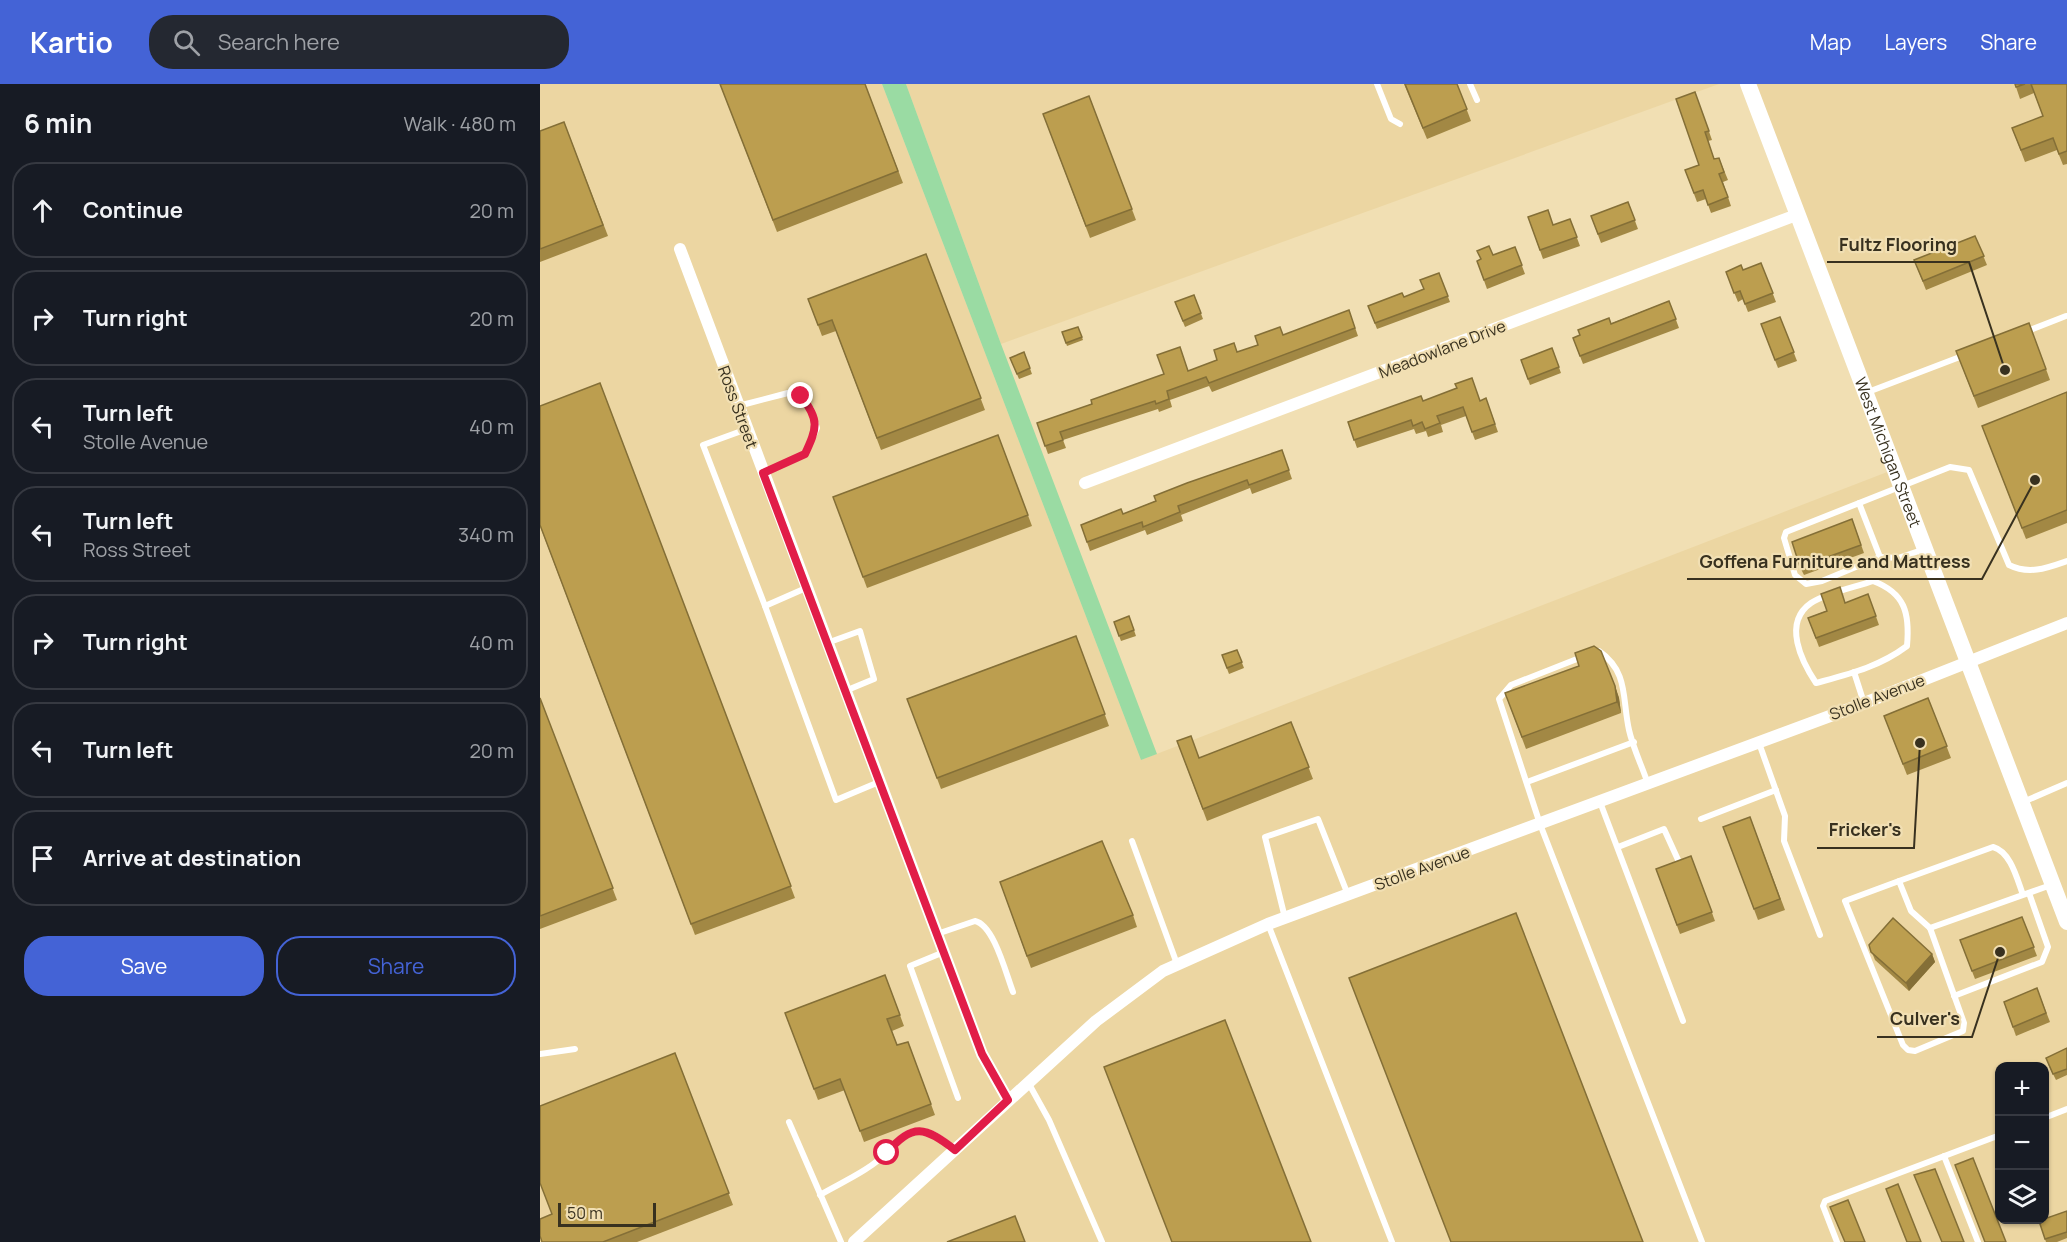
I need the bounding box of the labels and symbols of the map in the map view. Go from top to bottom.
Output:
callout: Fultz Flooring [1827,226,1969,262]
text: Fultz Flooring [1839,232,1957,256]
street label: Meadowlane Drive [1375,315,1509,383]
street label: Ross Street [713,363,763,451]
street label: West Michigan Street [1850,374,1927,530]
route end [787,382,813,408]
callout: Goffena Furniture and Mattress [1687,543,1982,579]
text: Goffena Furniture and Mattress [1699,549,1971,573]
street label: Stolle Avenue [1826,669,1928,725]
callout: Fricker's [1817,812,1914,848]
text: Fricker's [1829,817,1902,841]
street label: Stolle Avenue [1371,841,1473,895]
callout: Culver's [1877,1001,1972,1037]
text: Culver's [1890,1006,1960,1030]
route start [873,1139,899,1165]
scale bar [558,1200,656,1228]

